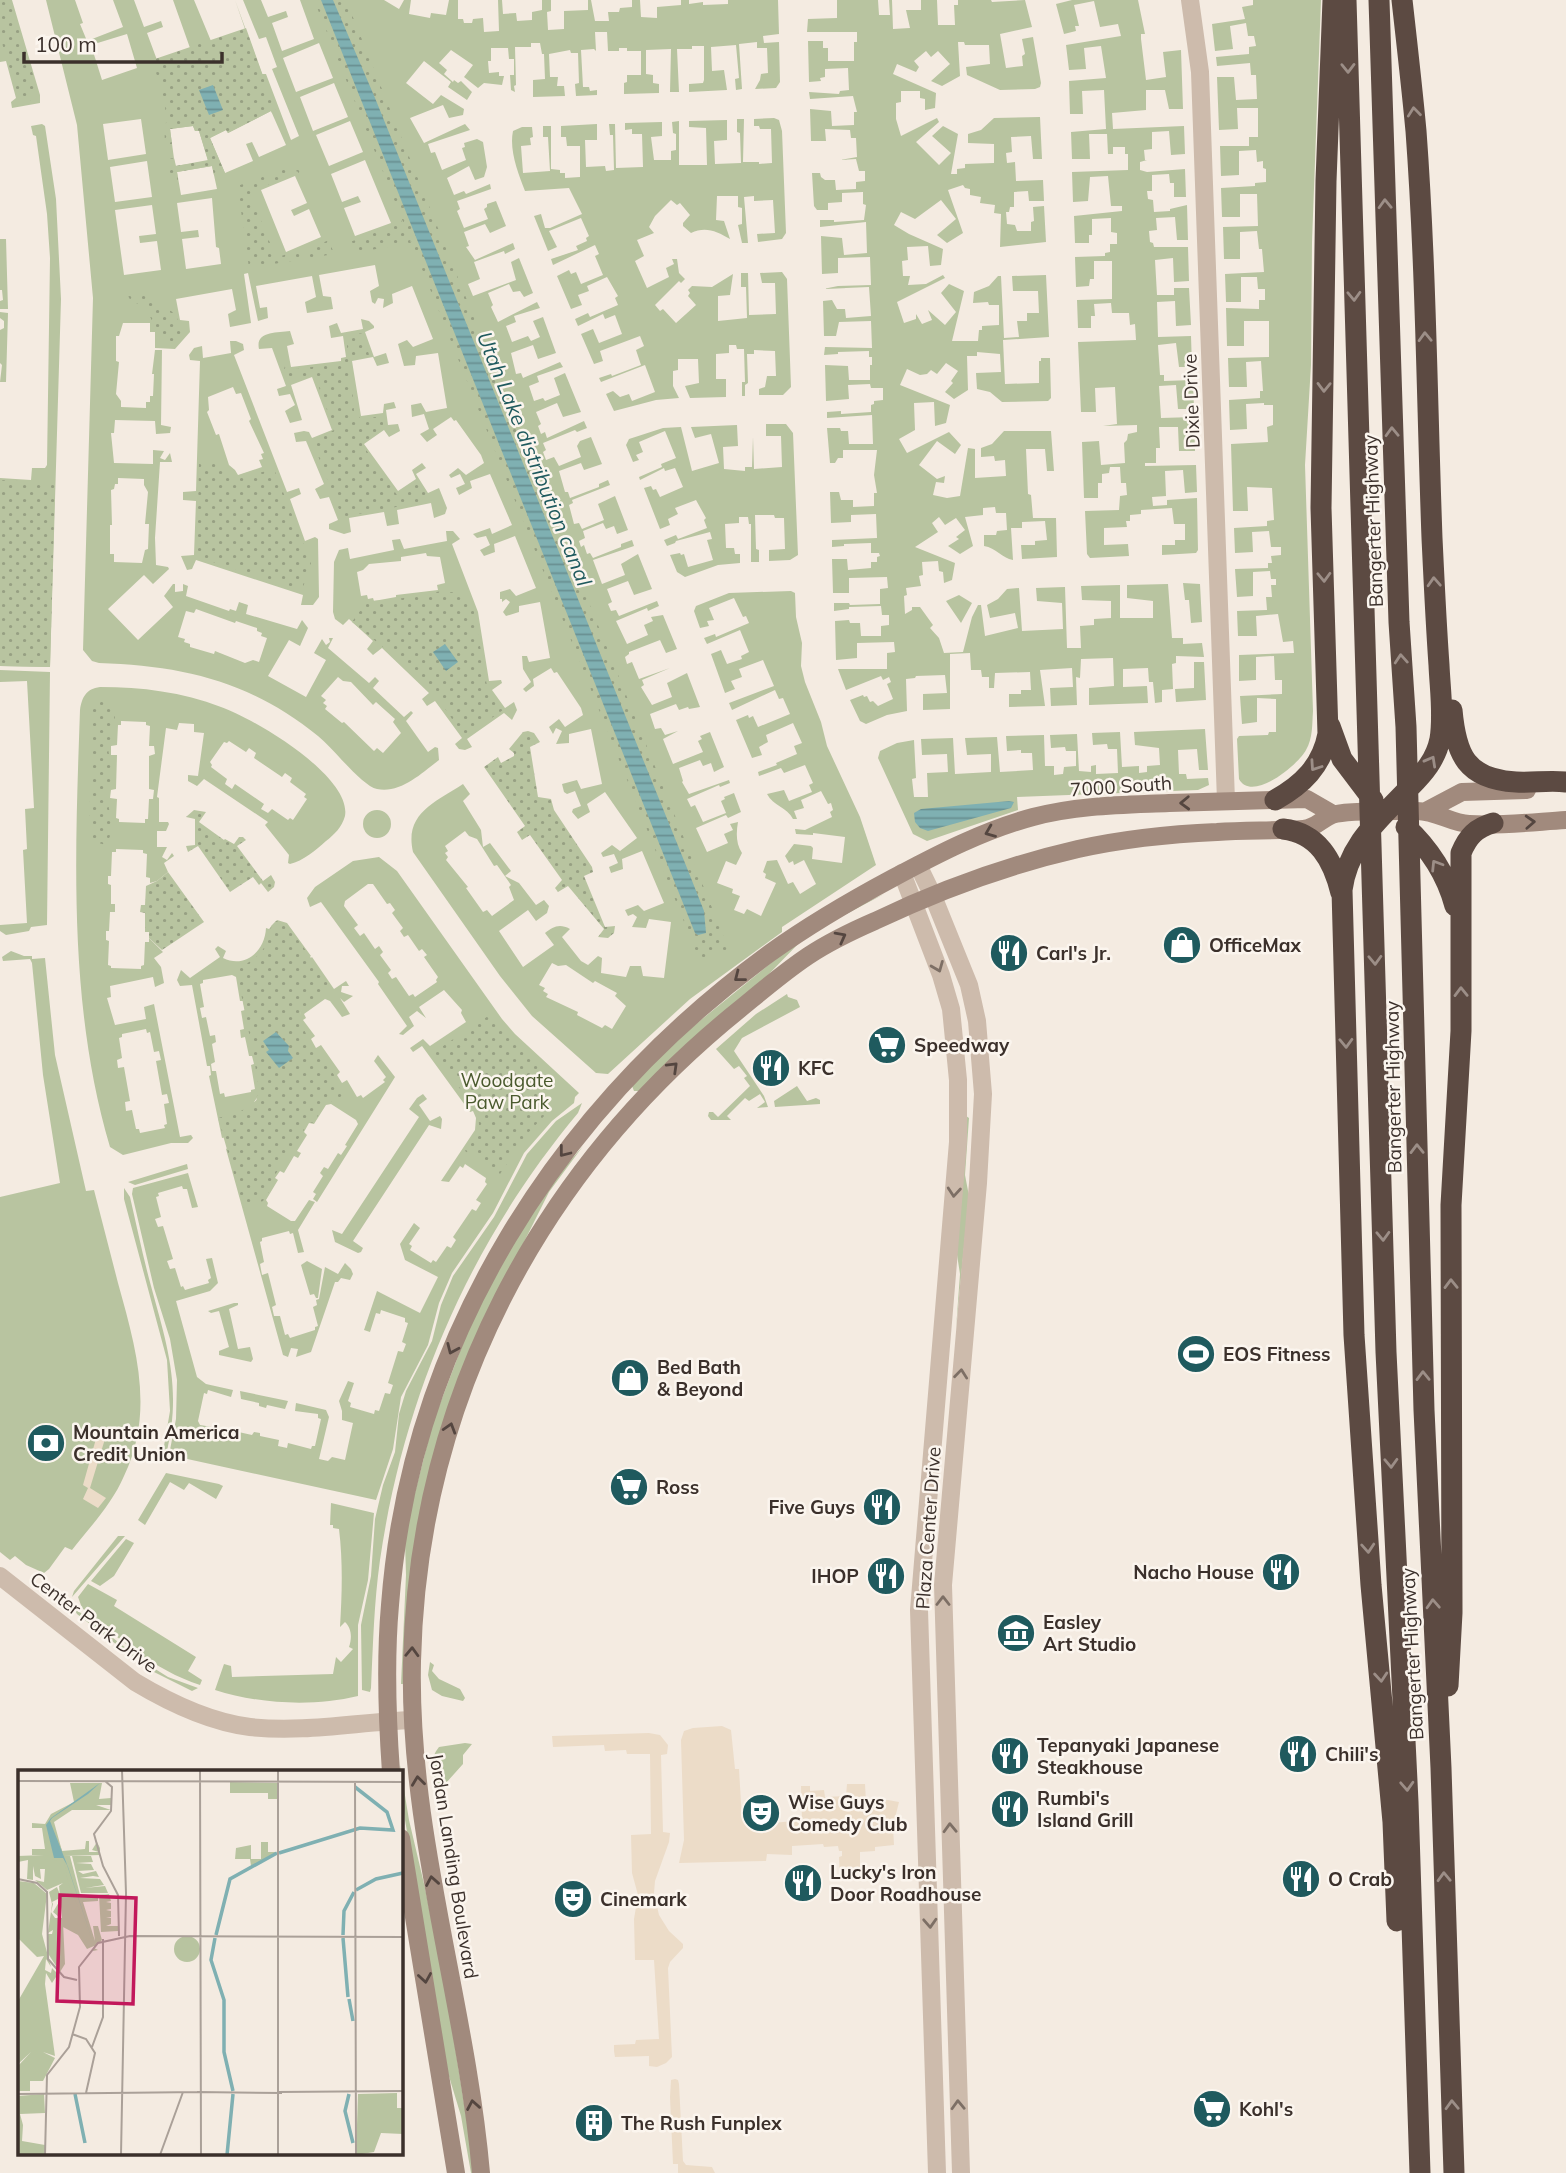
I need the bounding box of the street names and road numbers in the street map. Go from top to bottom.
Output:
street label: Dixie Drive [1177,353,1205,449]
street label: Bangerter Highway [1358,434,1388,608]
street label: 7000 South [1069,770,1173,802]
street label: Bangerter Highway [1379,1000,1407,1174]
street label: Plaza Center Drive [910,1446,946,1610]
street label: Center Park Drive [26,1566,162,1678]
street label: Bangerter Highway [1395,1567,1429,1741]
street label: Jordan Landing Boulevard [424,1751,484,1981]

